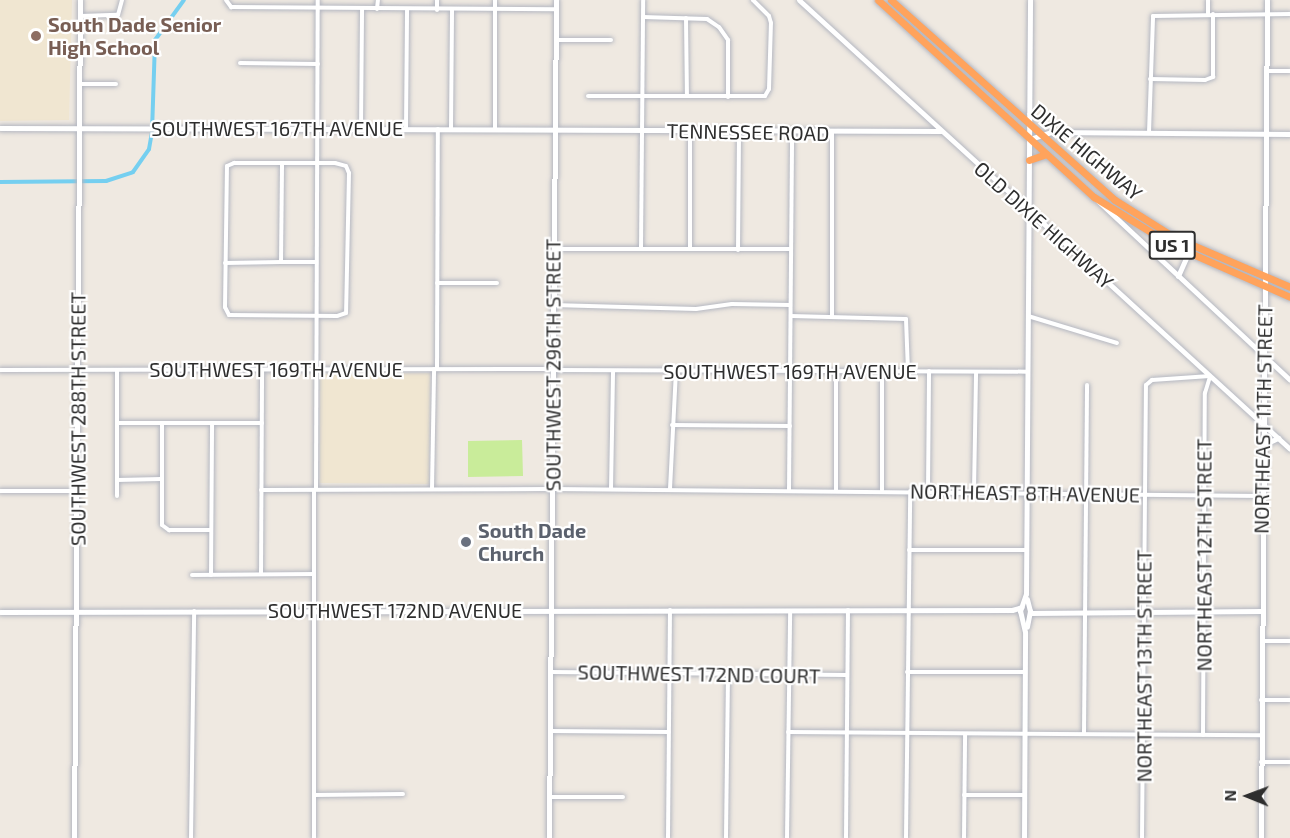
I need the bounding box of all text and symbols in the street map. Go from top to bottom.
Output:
place label: South Dade Senior High School [48,13,221,60]
marker: South Dade Senior High School [29,29,43,43]
street label: DIXIE HIGHWAY [1027,99,1147,205]
street label: SOUTHWEST 167TH AVENUE [150,116,404,140]
street label: TENNESSEE ROAD [666,119,830,145]
street label: OLD DIXIE HIGHWAY [970,156,1118,294]
road number: US 1 [1148,230,1196,260]
street label: SOUTHWEST 296TH STREET [541,238,565,492]
street label: SOUTHWEST 288TH STREET [66,292,90,546]
street label: NORTHEAST 11TH STREET [1249,304,1277,534]
street label: SOUTHWEST 169TH AVENUE [149,357,403,381]
street label: SOUTHWEST 169TH AVENUE [663,359,917,383]
street label: NORTHEAST 12TH STREET [1192,438,1216,672]
street label: NORTHEAST 8TH AVENUE [909,479,1141,507]
place label: South Dade Church [478,518,586,565]
marker: South Dade Church [459,535,473,549]
street label: NORTHEAST 13TH STREET [1132,549,1156,783]
street label: SOUTHWEST 172ND AVENUE [267,598,523,622]
street label: SOUTHWEST 172ND COURT [577,660,821,688]
north arrow [1218,766,1278,826]
text: N [1220,790,1239,802]

